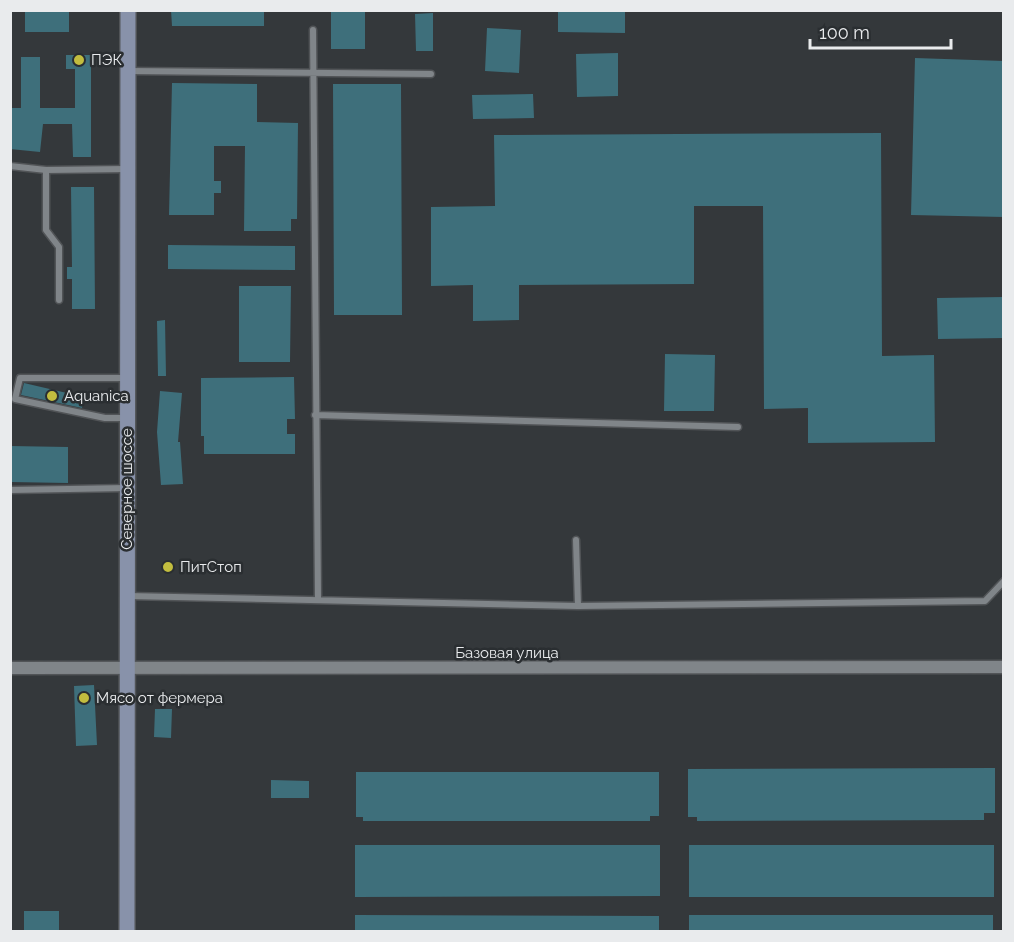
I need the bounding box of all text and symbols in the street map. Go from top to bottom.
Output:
scale bar [810,12,951,50]
text: 100 m [819,22,870,43]
place label: ПЭК [91,51,122,69]
marker: ПЭК [72,53,86,67]
place label: Aquanica [64,387,129,405]
marker: Aquanica [45,389,59,403]
street label: Северное шоссе [118,428,136,550]
place label: ПитСтоп [180,558,242,576]
marker: ПитСтоп [161,560,175,574]
street label: Базовая улица [455,644,559,662]
place label: Мясо от фермера [96,689,223,707]
marker: Мясо от фермера [77,691,91,705]

